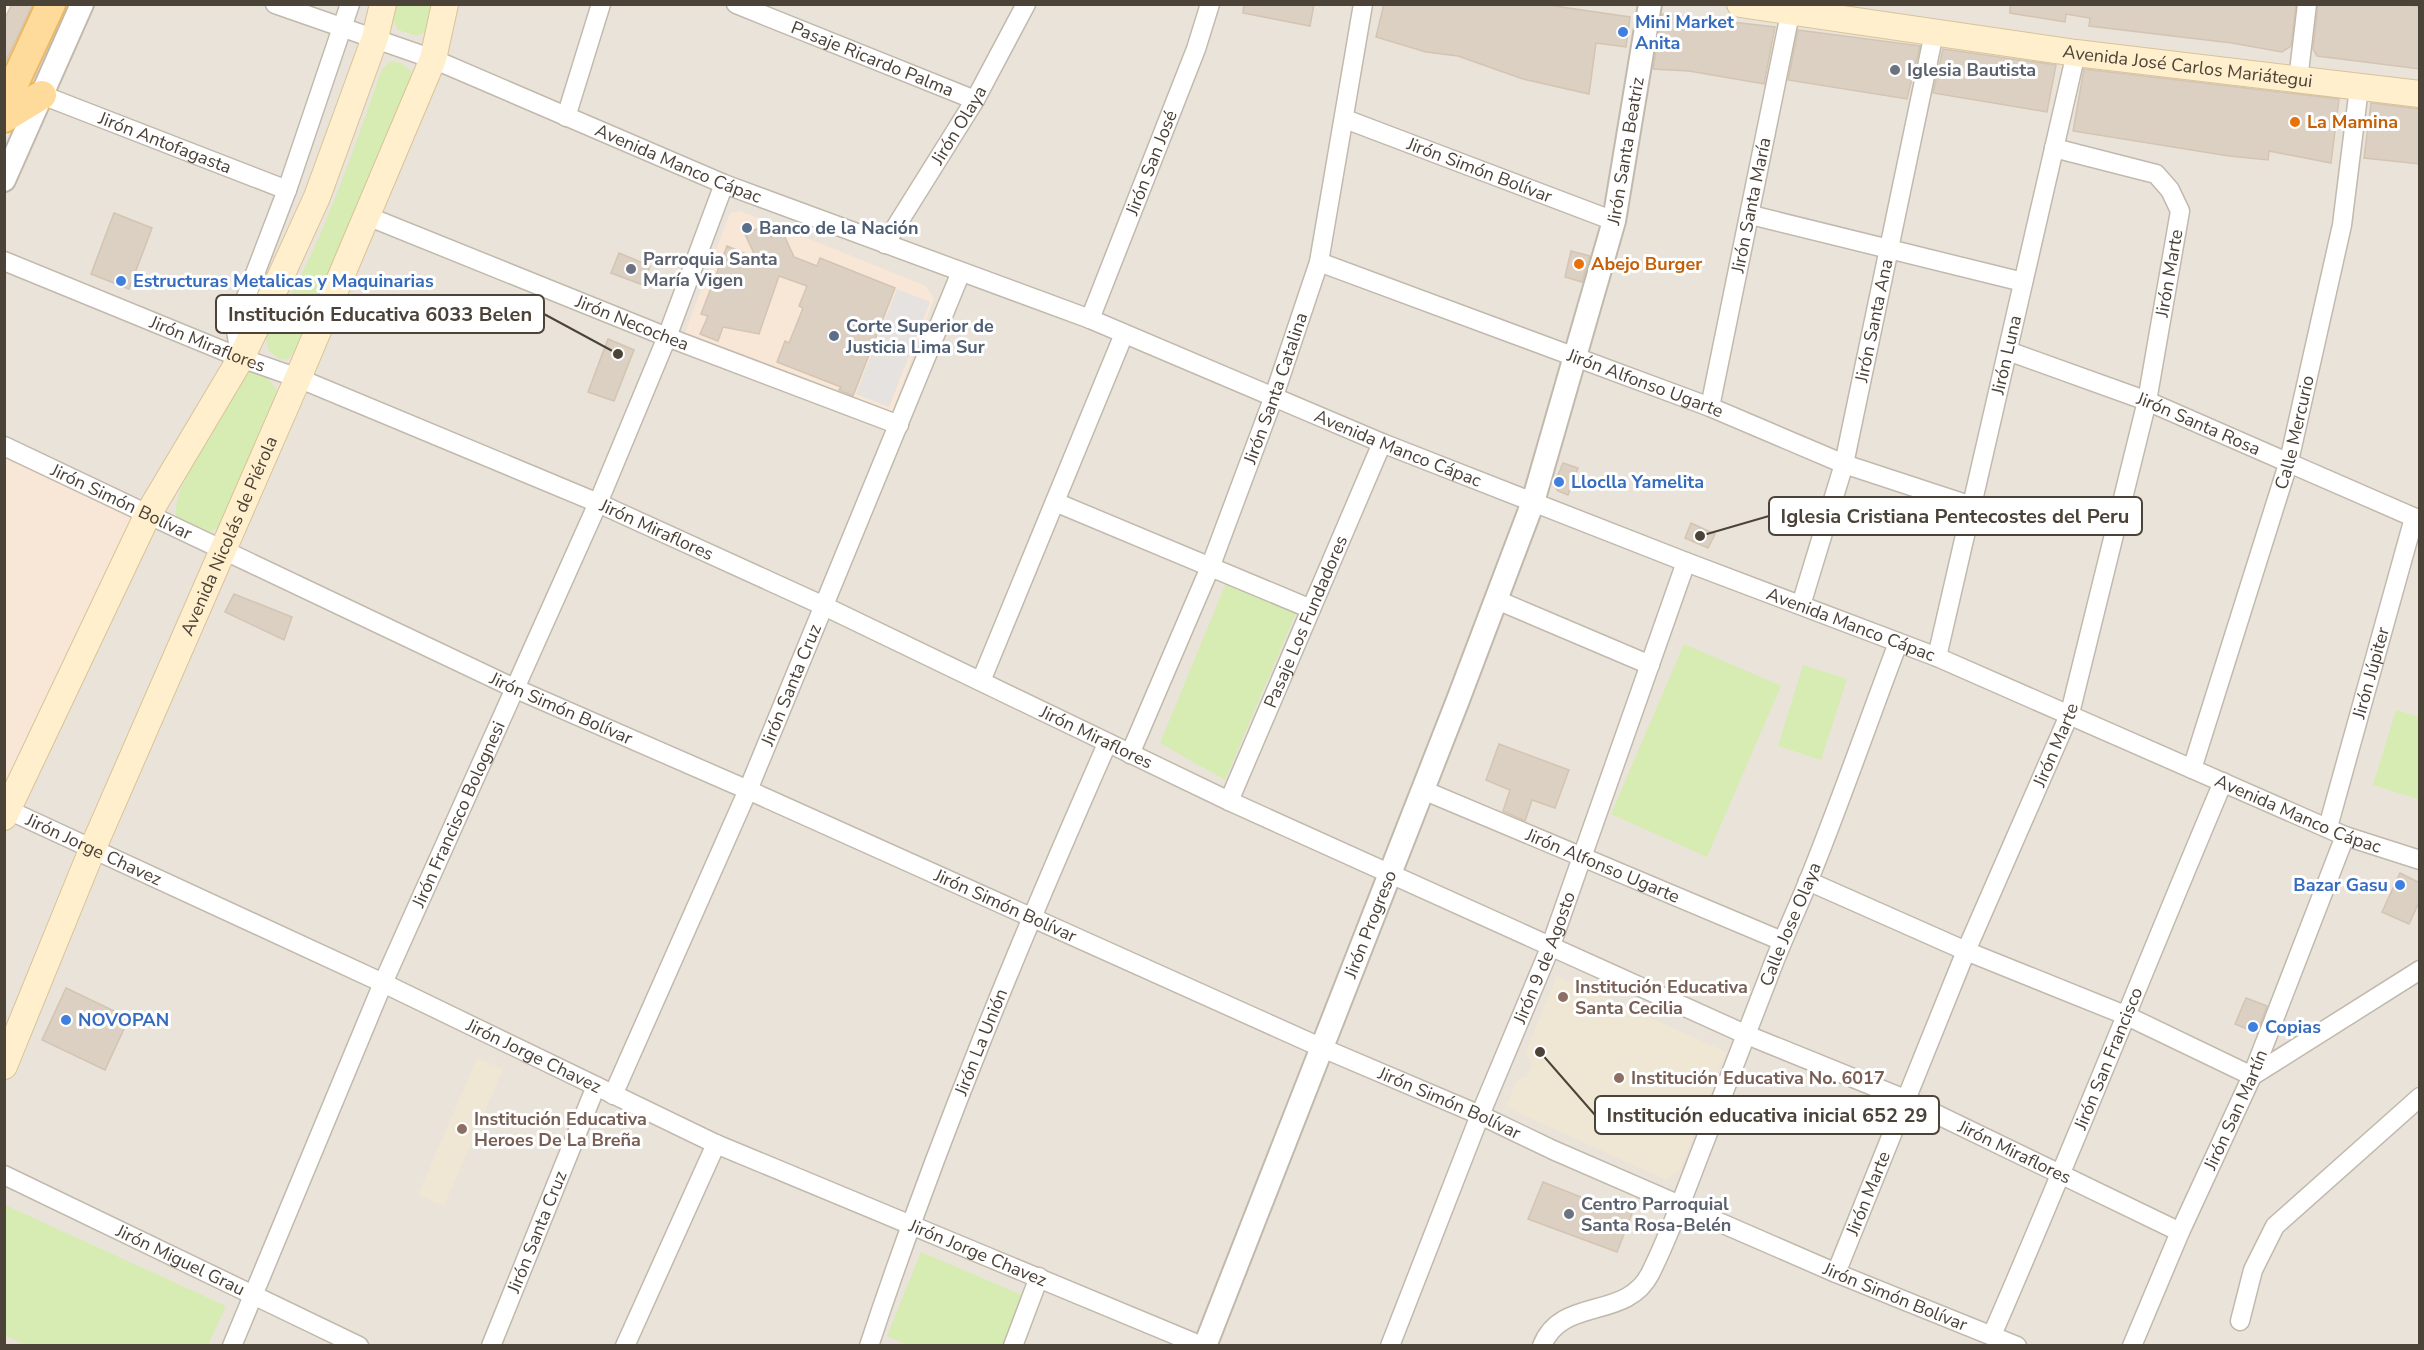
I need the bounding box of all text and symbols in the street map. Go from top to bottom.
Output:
place label: Mini Market Anita [1635,10,1734,55]
street label: Pasaje Ricardo Palma [787,15,957,102]
marker: Mini Market Anita [1616,25,1630,39]
street label: Avenida José Carlos Mariátegui [2061,39,2314,93]
place label: Iglesia Bautista [1907,58,2036,82]
marker: Iglesia Bautista [1888,63,1902,77]
street label: Jirón Santa Beatriz [1601,75,1650,229]
street label: Jirón Olaya [925,82,992,170]
street label: Jirón Antofagasta [94,106,235,179]
street label: Jirón San José [1120,107,1183,220]
place label: La Mamina [2307,110,2398,134]
marker: La Mamina [2288,115,2302,129]
street label: Avenida Manco Cápac [591,118,765,209]
street label: Jirón Simón Bolívar [1403,131,1556,209]
street label: Jirón Santa María [1725,135,1777,276]
place label: Banco de la Nación [759,216,918,240]
marker: Banco de la Nación [740,221,754,235]
street label: Jirón Marte [2150,227,2189,320]
place label: Parroquia Santa María Vigen [643,247,778,292]
place label: Abejo Burger [1591,252,1702,276]
marker: Abejo Burger [1572,257,1586,271]
street label: Jirón Santa Ana [1849,257,1899,385]
marker: Parroquia Santa María Vigen [624,262,638,276]
place label: Estructuras Metalicas y Maquinarias [133,269,434,293]
marker: Estructuras Metalicas y Maquinarias [114,274,128,288]
street label: Jirón Necochea [571,289,692,356]
callout: Institución Educativa 6033 Belen [216,295,544,333]
text: Institución Educativa 6033 Belen [228,301,532,328]
street label: Jirón Santa Catalina [1237,309,1313,468]
street label: Jirón Miraflores [145,310,269,378]
street label: Jirón Luna [1986,313,2027,398]
place label: Corte Superior de Justicia Lima Sur [845,314,994,359]
marker: Corte Superior de Justicia Lima Sur [827,329,841,343]
street label: Jirón Alfonso Ugarte [1563,343,1727,423]
street label: Calle Mercurio [2269,373,2320,492]
street label: Jirón Santa Rosa [2133,386,2264,461]
street label: Avenida Manco Cápac [1311,404,1485,493]
street label: Avenida Nicolás de Piérola [175,432,283,639]
street label: Jirón Simón Bolívar [46,458,196,546]
place label: Lloclla Yamelita [1571,470,1704,494]
marker: Lloclla Yamelita [1552,475,1566,489]
street label: Jirón Miraflores [595,493,717,566]
callout: Iglesia Cristiana Pentecostes del Peru [1769,497,2142,535]
text: Iglesia Cristiana Pentecostes del Peru [1781,503,2129,530]
street label: Pasaje Los Fundadores [1258,532,1353,712]
street label: Avenida Manco Cápac [1763,582,1938,667]
street label: Jirón Santa Cruz [755,621,827,751]
street label: Jirón Júpiter [2346,624,2395,722]
street label: Jirón Simón Bolívar [485,666,637,750]
street label: Jirón Miraflores [1035,699,1157,774]
street label: Jirón Marte [2027,701,2084,792]
street label: Jirón Francisco Bolognesi [406,717,511,912]
street label: Avenida Manco Cápac [2211,768,2384,859]
street label: Jirón Jorge Chavez [21,807,166,891]
street label: Jirón Alfonso Ugarte [1521,822,1683,909]
street label: Calle Jose Olaya [1754,859,1827,990]
street label: Jirón Simón Bolívar [930,863,1081,948]
street label: Jirón Progreso [1338,867,1402,983]
place label: Bazar Gasu [2293,873,2388,897]
marker: Bazar Gasu [2393,878,2407,892]
street label: Jirón 9 de Agosto [1507,888,1581,1028]
place label: Institución Educativa Santa Cecilia [1575,975,1748,1020]
street label: Jirón San Francisco [2068,984,2148,1134]
street label: Jirón La Unión [949,985,1013,1100]
marker: Institución Educativa Santa Cecilia [1556,990,1570,1004]
place label: NOVOPAN [78,1008,169,1032]
marker: NOVOPAN [59,1013,73,1027]
street label: Jirón Jorge Chavez [462,1013,605,1099]
place label: Copias [2265,1015,2321,1039]
marker: Copias [2246,1020,2260,1034]
street label: Jirón San Martín [2198,1046,2273,1175]
street label: Jirón Simón Bolívar [1374,1061,1525,1145]
place label: Institución Educativa No. 6017 [1631,1066,1885,1090]
marker: Institución Educativa No. 6017 [1612,1071,1626,1085]
callout: Institución educativa inicial 652 29 [1595,1096,1939,1134]
text: Institución educativa inicial 652 29 [1607,1102,1927,1129]
place label: Institución Educativa Heroes De La Breña [474,1107,647,1152]
street label: Jirón Miraflores [1953,1114,2075,1190]
marker: Institución Educativa Heroes De La Breña [455,1122,469,1136]
street label: Jirón Marte [1840,1148,1896,1240]
street label: Jirón Santa Cruz [501,1167,572,1297]
place label: Centro Parroquial Santa Rosa-Belén [1581,1192,1731,1237]
marker: Centro Parroquial Santa Rosa-Belén [1562,1207,1576,1221]
street label: Jirón Jorge Chavez [905,1213,1050,1292]
street label: Jirón Miguel Grau [111,1218,249,1301]
street label: Jirón Simón Bolívar [1818,1256,1971,1337]

